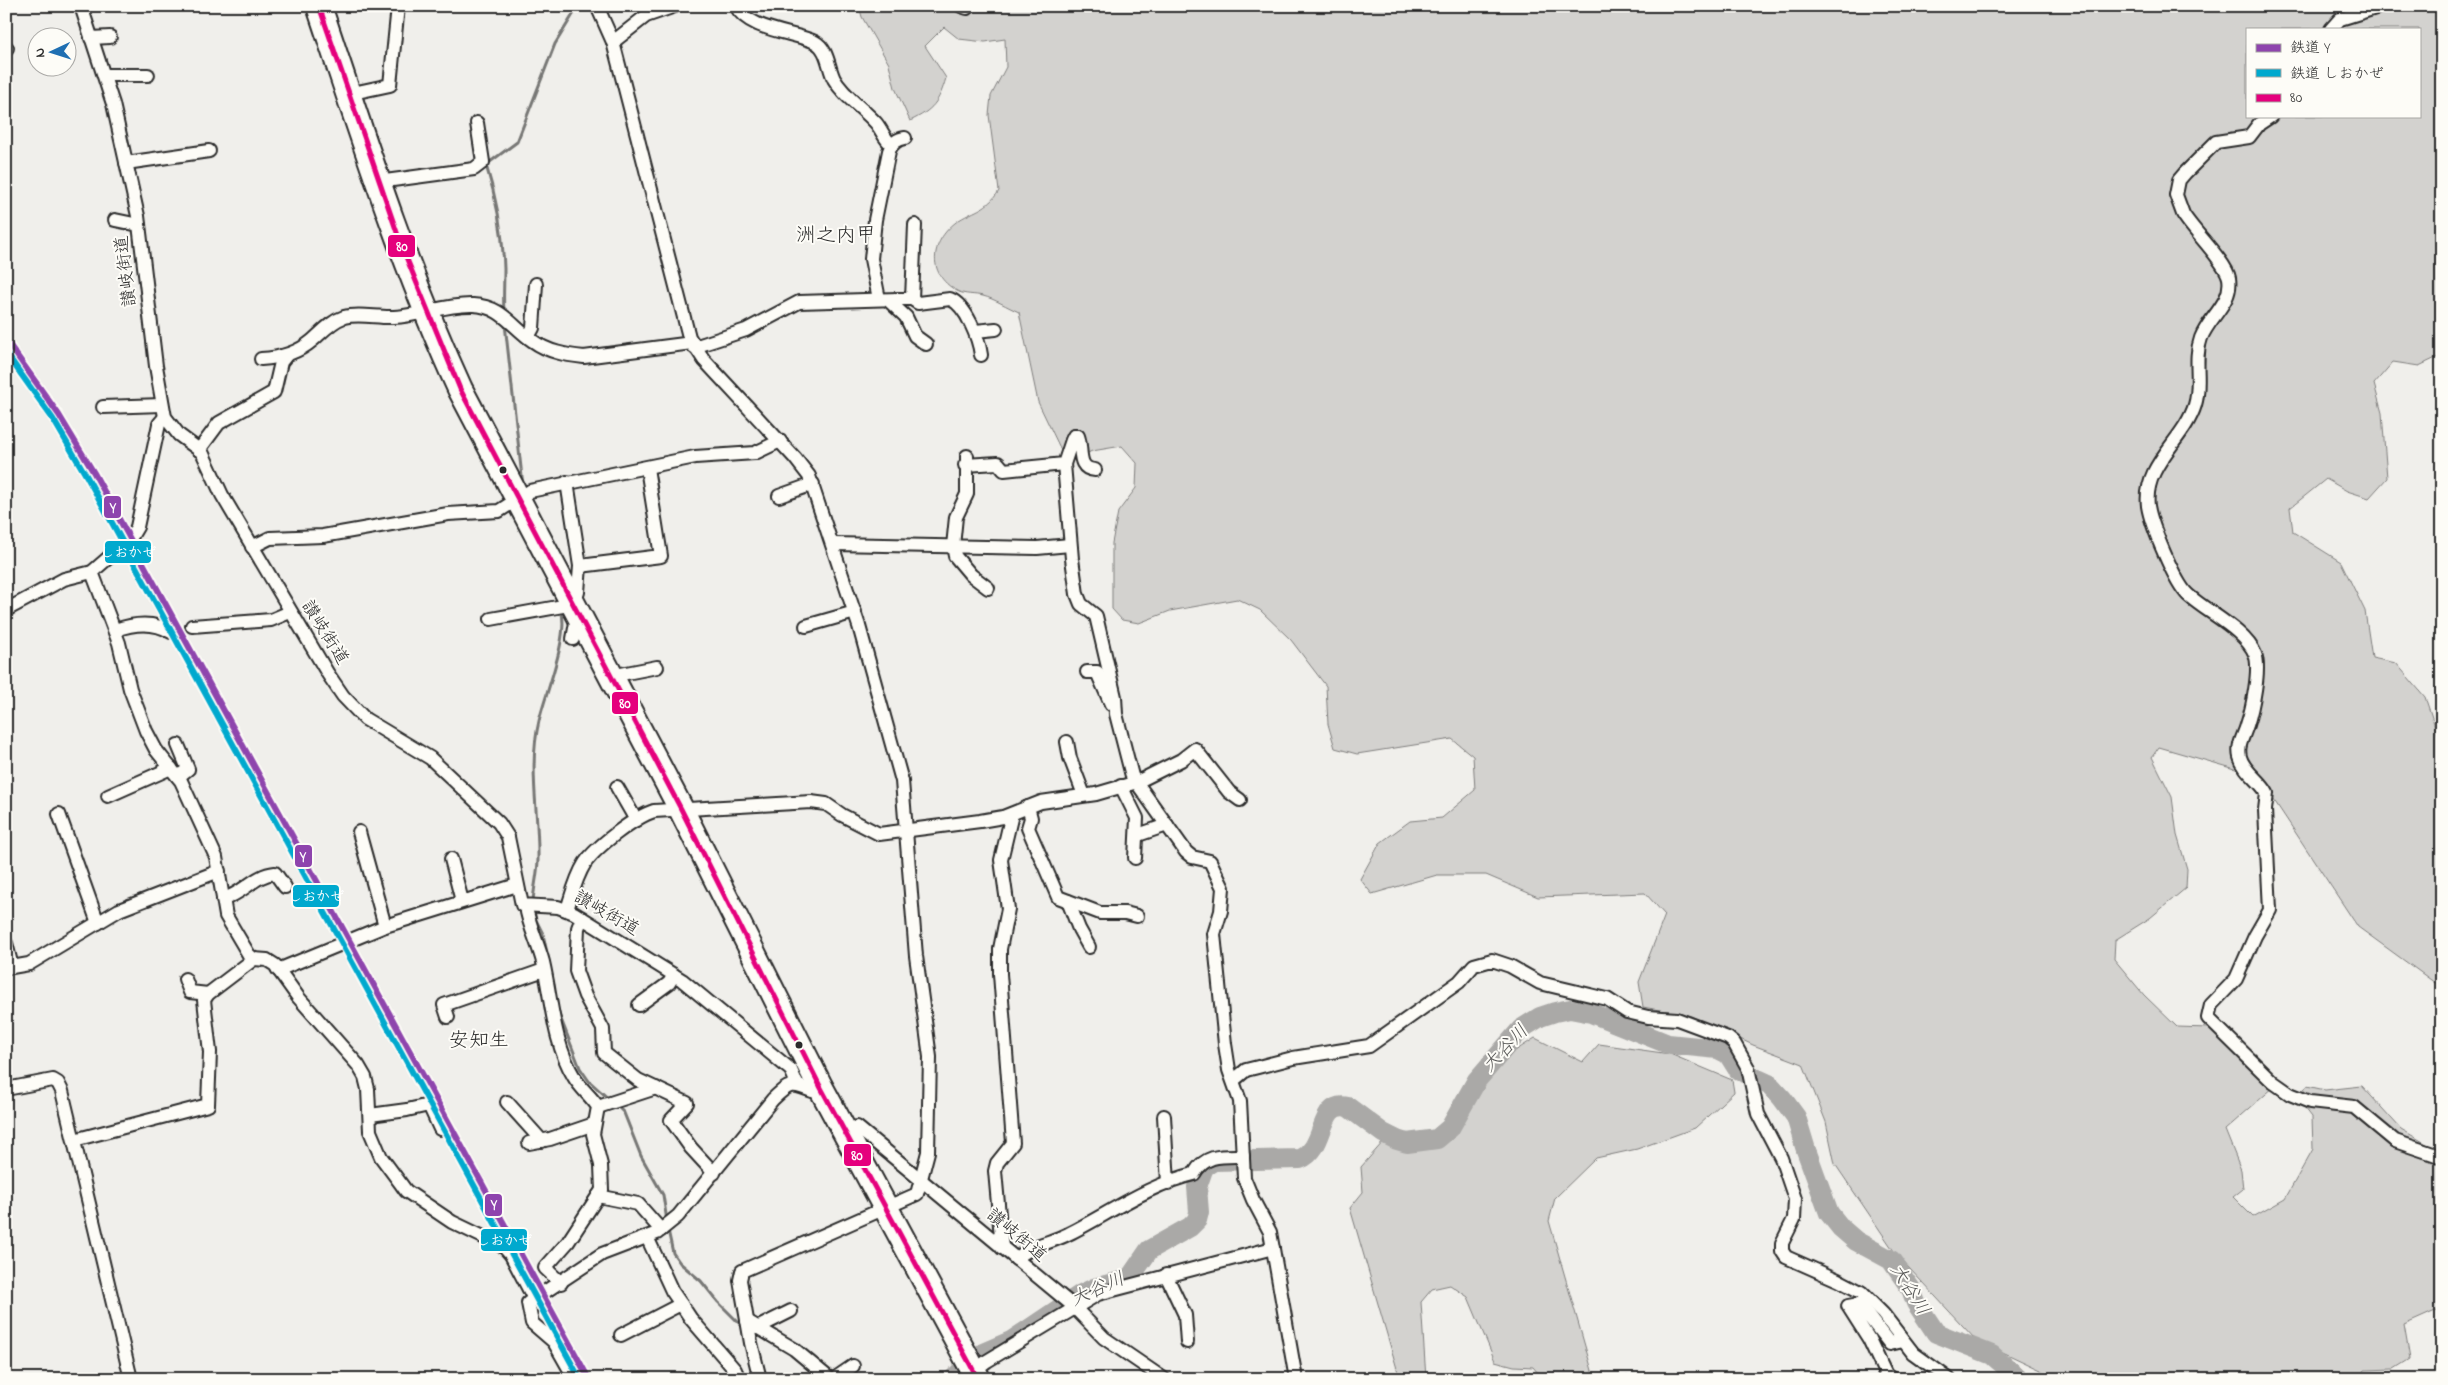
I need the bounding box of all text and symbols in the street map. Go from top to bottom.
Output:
north arrow [28,28,78,78]
legend [2246,28,2420,118]
text: 鉄道 Y [2290,37,2331,59]
text: N [30,47,51,58]
text: 鉄道 しおかぜ [2290,63,2384,85]
text: 80 [2290,87,2303,109]
district label: 洲之内甲 [796,222,876,251]
street label: 讃岐街道 [110,234,144,308]
line badge: 80 [387,234,416,258]
text: 80 [395,237,408,258]
unlabelled marker [498,465,508,475]
line badge: Y [103,495,122,519]
text: Y [109,498,117,519]
line badge: しおかぜ [104,540,152,564]
text: しおかぜ [100,543,156,564]
street label: 讃岐街道 [294,596,354,670]
line badge: 80 [611,691,639,715]
text: 80 [618,694,631,715]
line badge: Y [294,844,313,868]
text: Y [299,847,307,868]
line badge: しおかぜ [292,884,340,908]
street label: 讃岐街道 [568,885,644,943]
text: しおかぜ [288,887,344,908]
water label: 大谷川 [1476,1019,1536,1079]
district label: 安知生 [449,1027,509,1056]
unlabelled marker [794,1040,804,1050]
line badge: 80 [843,1143,872,1167]
text: 80 [850,1146,863,1167]
line badge: Y [484,1193,503,1217]
text: Y [490,1195,498,1216]
street label: 讃岐街道 [980,1203,1052,1269]
line badge: しおかぜ [480,1228,528,1252]
text: しおかぜ [476,1231,532,1252]
water label: 大谷川 [1882,1259,1936,1321]
water label: 大谷川 [1066,1266,1130,1314]

